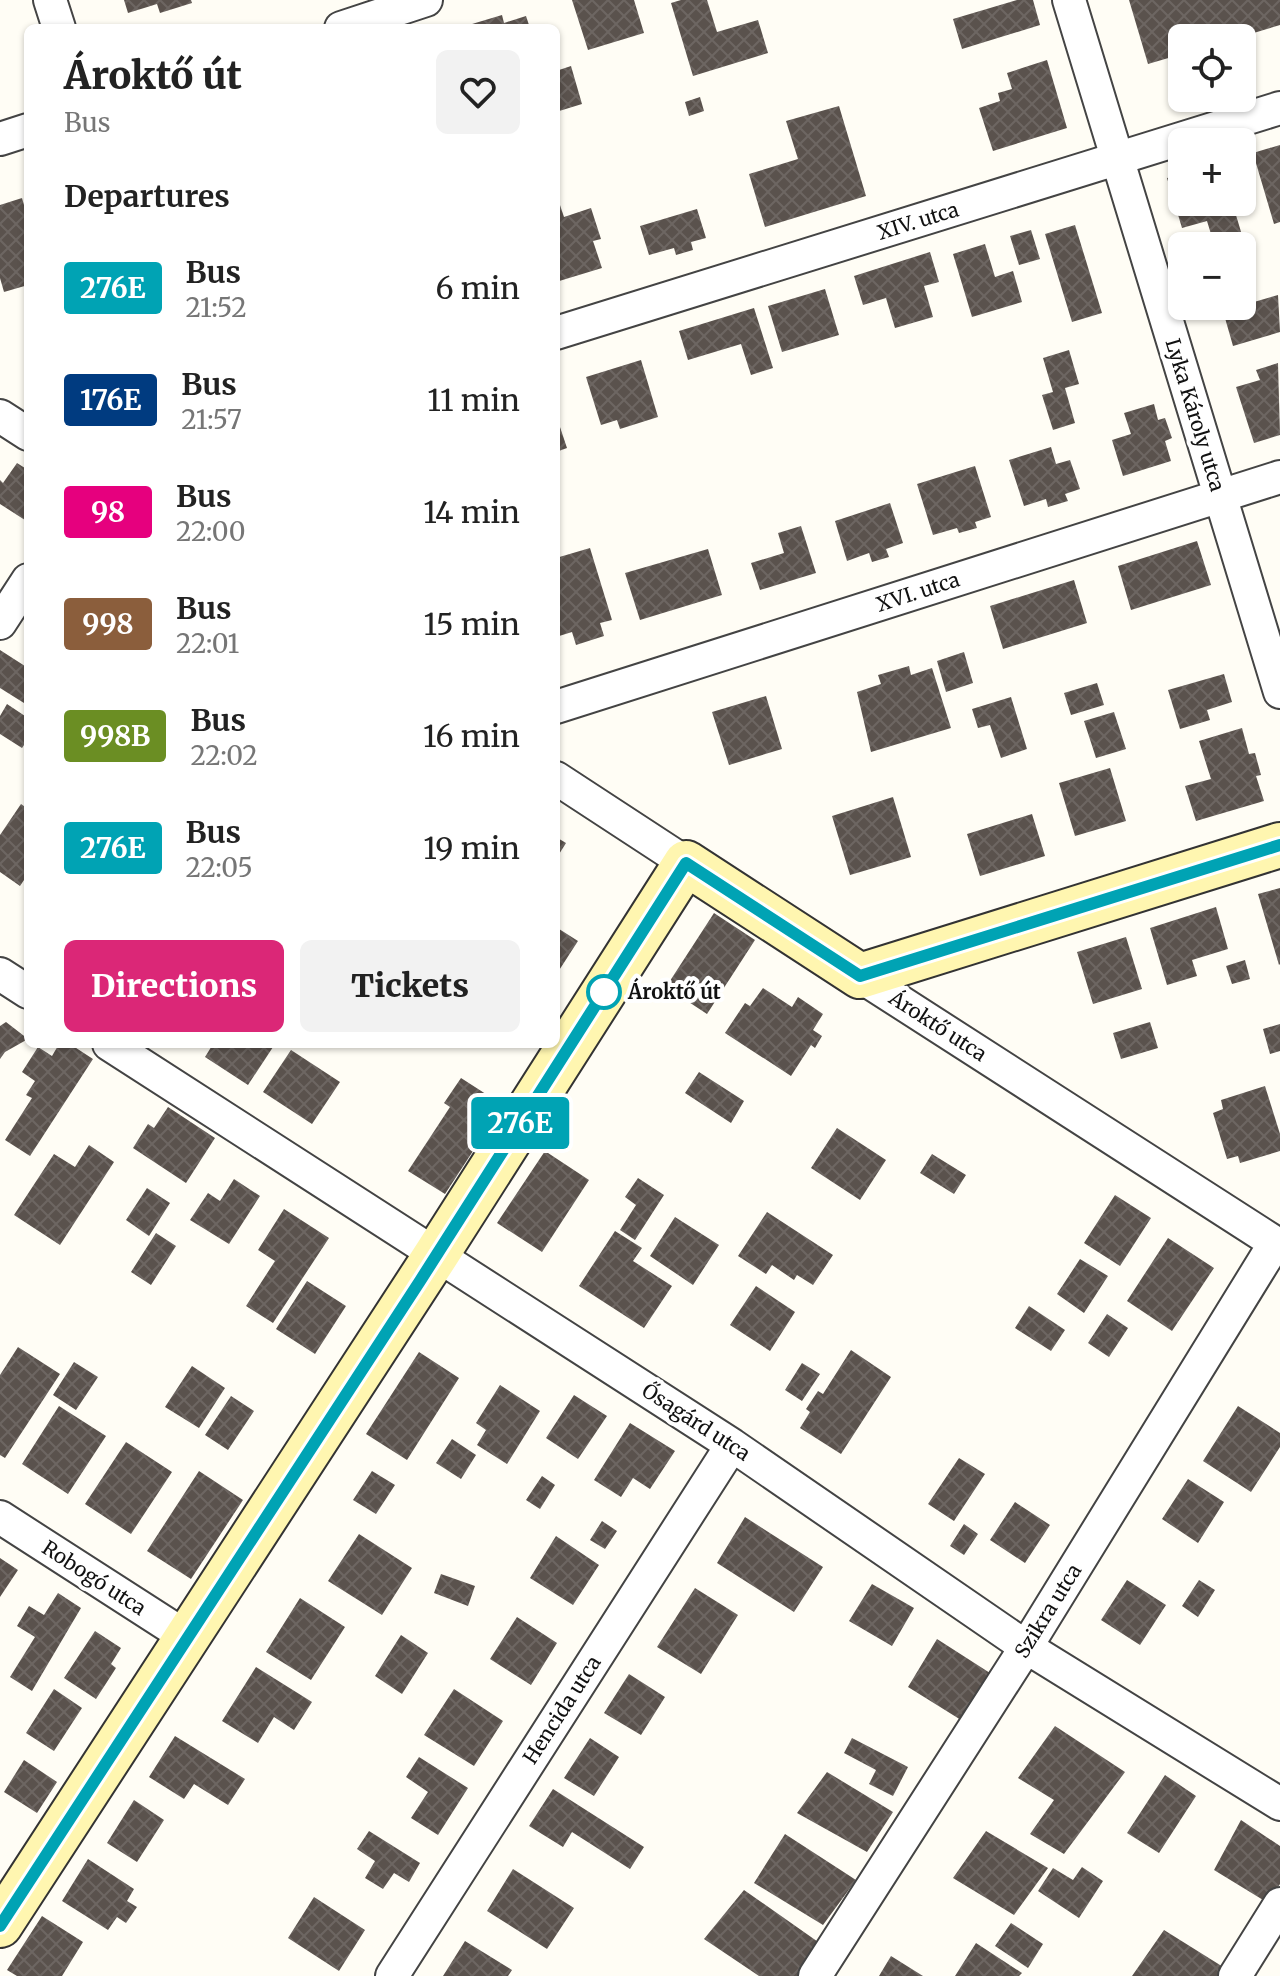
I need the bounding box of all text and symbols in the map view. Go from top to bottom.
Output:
map controls [1168,24,1256,320]
button: locate [1168,24,1256,112]
button: heart [436,50,520,134]
text: Ároktő út [64,52,242,99]
text: Bus [64,106,110,139]
button: + [1168,128,1256,216]
text: Departures [64,177,230,215]
street label: XIV. utca [874,196,962,245]
button: − [1168,232,1256,320]
text: Bus [186,253,241,291]
text: 6 min [435,269,520,307]
text: 276E [80,270,146,306]
text: 21:52 [186,291,247,324]
street label: Lyka Károly utca [1160,335,1231,495]
text: Bus [181,365,237,403]
text: 11 min [427,381,520,419]
text: 176E [80,382,141,418]
text: 21:57 [181,403,242,436]
text: Bus [176,477,232,515]
text: 14 min [423,493,520,531]
text: 98 [91,494,125,530]
text: 22:00 [176,515,246,548]
street label: XVI. utca [873,566,963,617]
text: Bus [176,589,232,627]
text: 15 min [423,605,520,643]
text: 998 [82,606,134,642]
text: 22:01 [176,627,239,660]
text: Bus [190,701,246,739]
text: 16 min [423,717,520,755]
text: 998B [80,718,150,754]
text: 22:02 [190,739,258,772]
text: Bus [186,813,241,851]
text: 19 min [423,829,520,867]
text: 276E [80,830,146,866]
text: 22:05 [186,851,253,884]
button: Directions [64,940,284,1032]
button: Tickets [300,940,520,1032]
marker: Ároktő út [587,975,621,1009]
place label: Ároktő út [627,977,721,1004]
street label: Ároktő utca [884,983,993,1066]
line badge: 276E [464,1097,576,1149]
text: 276E [487,1105,553,1141]
street label: Ősagárd utca [637,1376,756,1466]
street label: Robogó utca [38,1535,151,1620]
street label: Szikra utca [1009,1559,1086,1662]
street label: Hencida utca [517,1651,606,1769]

